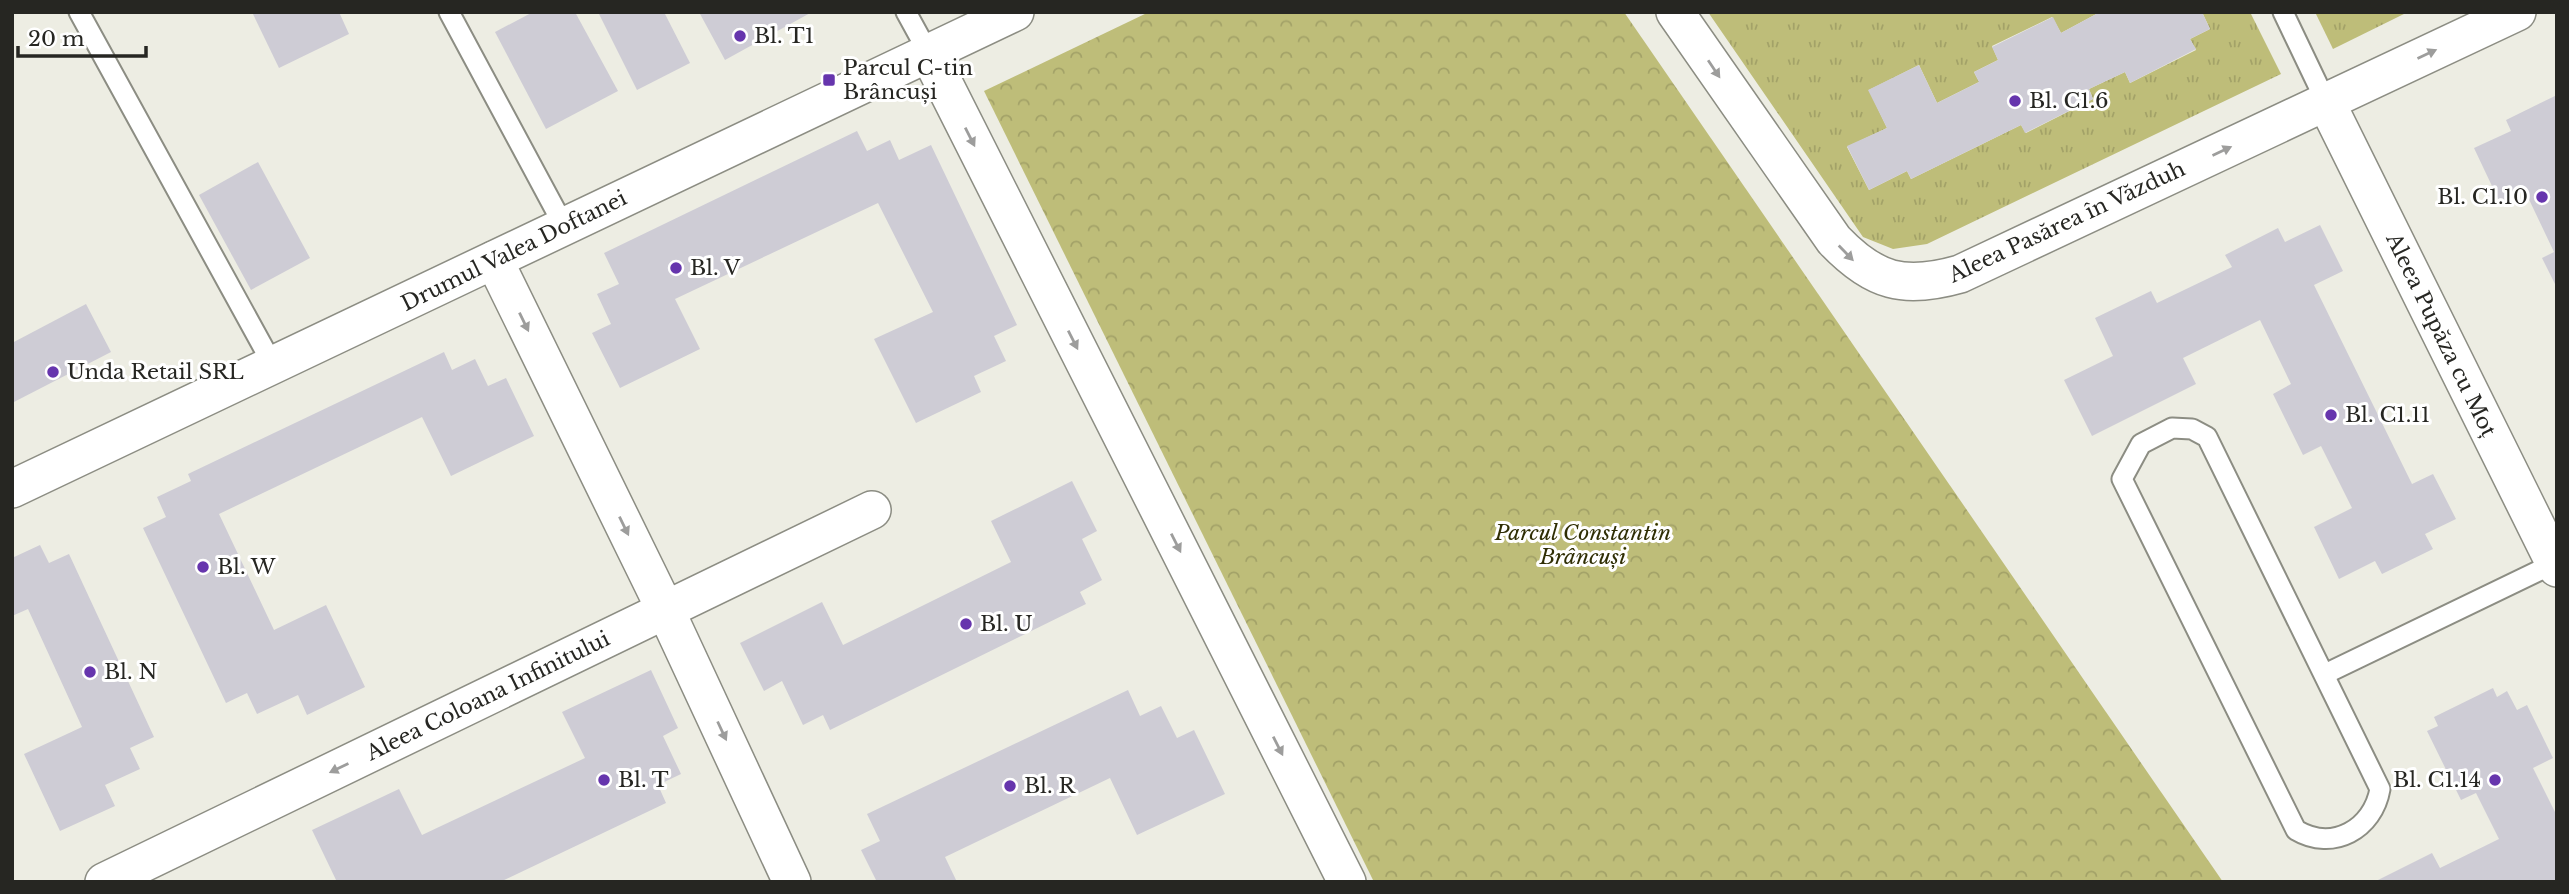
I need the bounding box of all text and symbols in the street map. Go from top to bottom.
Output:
scale bar [18,14,145,58]
place label: Bl. T1 [754,23,814,49]
text: 20 m [28,26,85,52]
marker: Bl. T1 [732,28,748,44]
one-way arrow [2417,48,2437,60]
place label: Parcul C-tin Brâncuși [843,55,973,105]
one-way arrow [1707,59,1720,78]
marker: Parcul C-tin Brâncuși [821,72,837,88]
place label: Bl. C1.6 [2029,88,2109,114]
marker: Bl. C1.6 [2007,93,2023,109]
one-way arrow [965,127,976,147]
one-way arrow [2211,145,2232,156]
street label: Aleea Pasărea în Văzduh [1944,156,2190,289]
place label: Bl. C1.10 [2437,184,2528,210]
street label: Drumul Valea Doftanei [397,185,631,317]
marker: Bl. C1.10 [2534,189,2550,205]
street label: Aleea Pupăza cu Moț [2380,228,2502,441]
one-way arrow [1838,244,1854,261]
place label: Bl. V [690,255,741,281]
marker: Bl. V [668,260,684,276]
one-way arrow [518,312,530,332]
one-way arrow [1067,330,1079,350]
place label: Unda Retail SRL [67,359,244,385]
marker: Unda Retail SRL [45,364,61,380]
place label: Bl. C1.11 [2345,402,2430,428]
marker: Bl. C1.11 [2323,407,2339,423]
one-way arrow [618,516,629,536]
park label: Parcul Constantin Brâncuși [1494,520,1671,570]
one-way arrow [1170,533,1181,553]
place label: Bl. W [217,554,276,580]
marker: Bl. W [195,559,211,575]
place label: Bl. U [980,611,1033,637]
marker: Bl. U [958,616,974,632]
street label: Aleea Coloana Infinitului [361,626,614,767]
place label: Bl. N [104,659,158,685]
marker: Bl. N [82,664,98,680]
one-way arrow [716,721,728,741]
one-way arrow [1273,736,1284,756]
one-way arrow [329,762,349,774]
place label: Bl. T [618,767,669,793]
place label: Bl. C1.14 [2393,767,2481,793]
marker: Bl. T [596,772,612,788]
marker: Bl. C1.14 [2487,772,2503,788]
place label: Bl. R [1024,773,1077,799]
marker: Bl. R [1002,778,1018,794]

